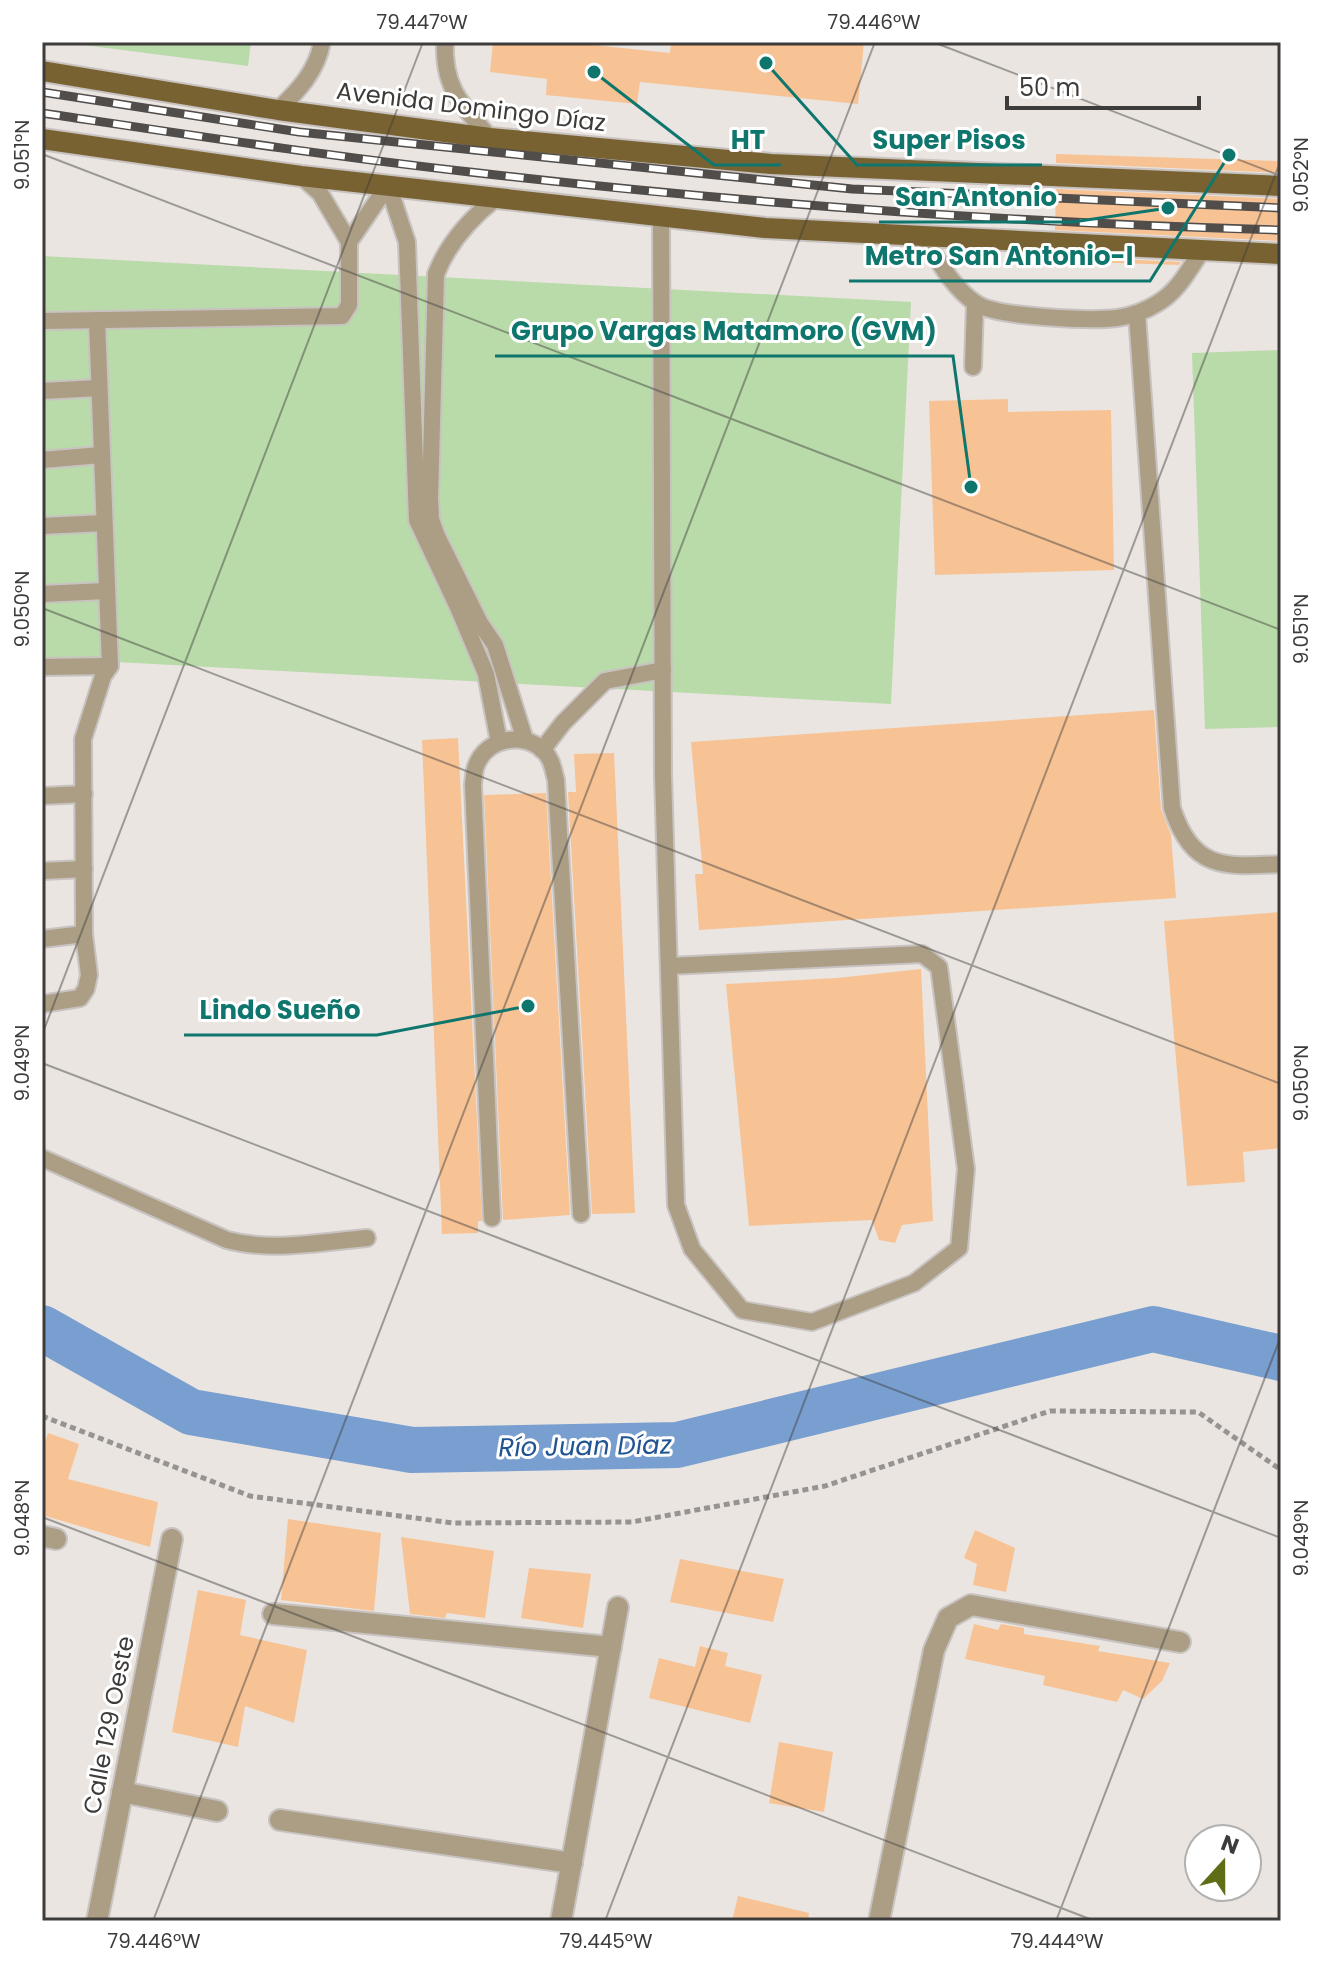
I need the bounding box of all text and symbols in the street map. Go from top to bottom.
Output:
text: 79.447°W [376,8,468,36]
text: 79.446°W [827,8,921,36]
scale bar [1007,60,1199,110]
text: 50 m [1019,71,1080,104]
street label: Avenida Domingo Díaz [335,74,608,139]
callout: HT [714,115,781,165]
callout: Super Pisos [857,115,1042,165]
text: 9.051°N [8,120,36,190]
text: HT [731,122,765,158]
text: Super Pisos [872,122,1026,158]
text: 9.052°N [1287,137,1315,213]
callout: San Antonio [879,172,1073,222]
text: San Antonio [895,179,1057,215]
callout: Metro San Antonio-I [849,231,1150,281]
text: Metro San Antonio-I [865,238,1133,274]
callout: Grupo Vargas Matamoro (GVM) [495,306,953,356]
text: Grupo Vargas Matamoro (GVM) [511,313,937,349]
text: 9.050°N [8,571,36,647]
text: 9.051°N [1287,594,1315,664]
callout: Lindo Sueño [184,985,377,1035]
text: Lindo Sueño [200,992,360,1028]
text: 9.049°N [8,1025,36,1101]
text: 9.050°N [1287,1045,1315,1121]
water label: Río Juan Díaz [498,1426,672,1466]
text: 9.048°N [8,1480,36,1556]
text: 9.049°N [1287,1500,1315,1576]
street label: Calle 129 Oeste [75,1633,142,1817]
north arrow [1183,1823,1263,1903]
text: N [1217,1827,1243,1862]
text: 79.446°W [107,1927,201,1955]
text: 79.445°W [559,1927,653,1955]
text: 79.444°W [1010,1927,1104,1955]

